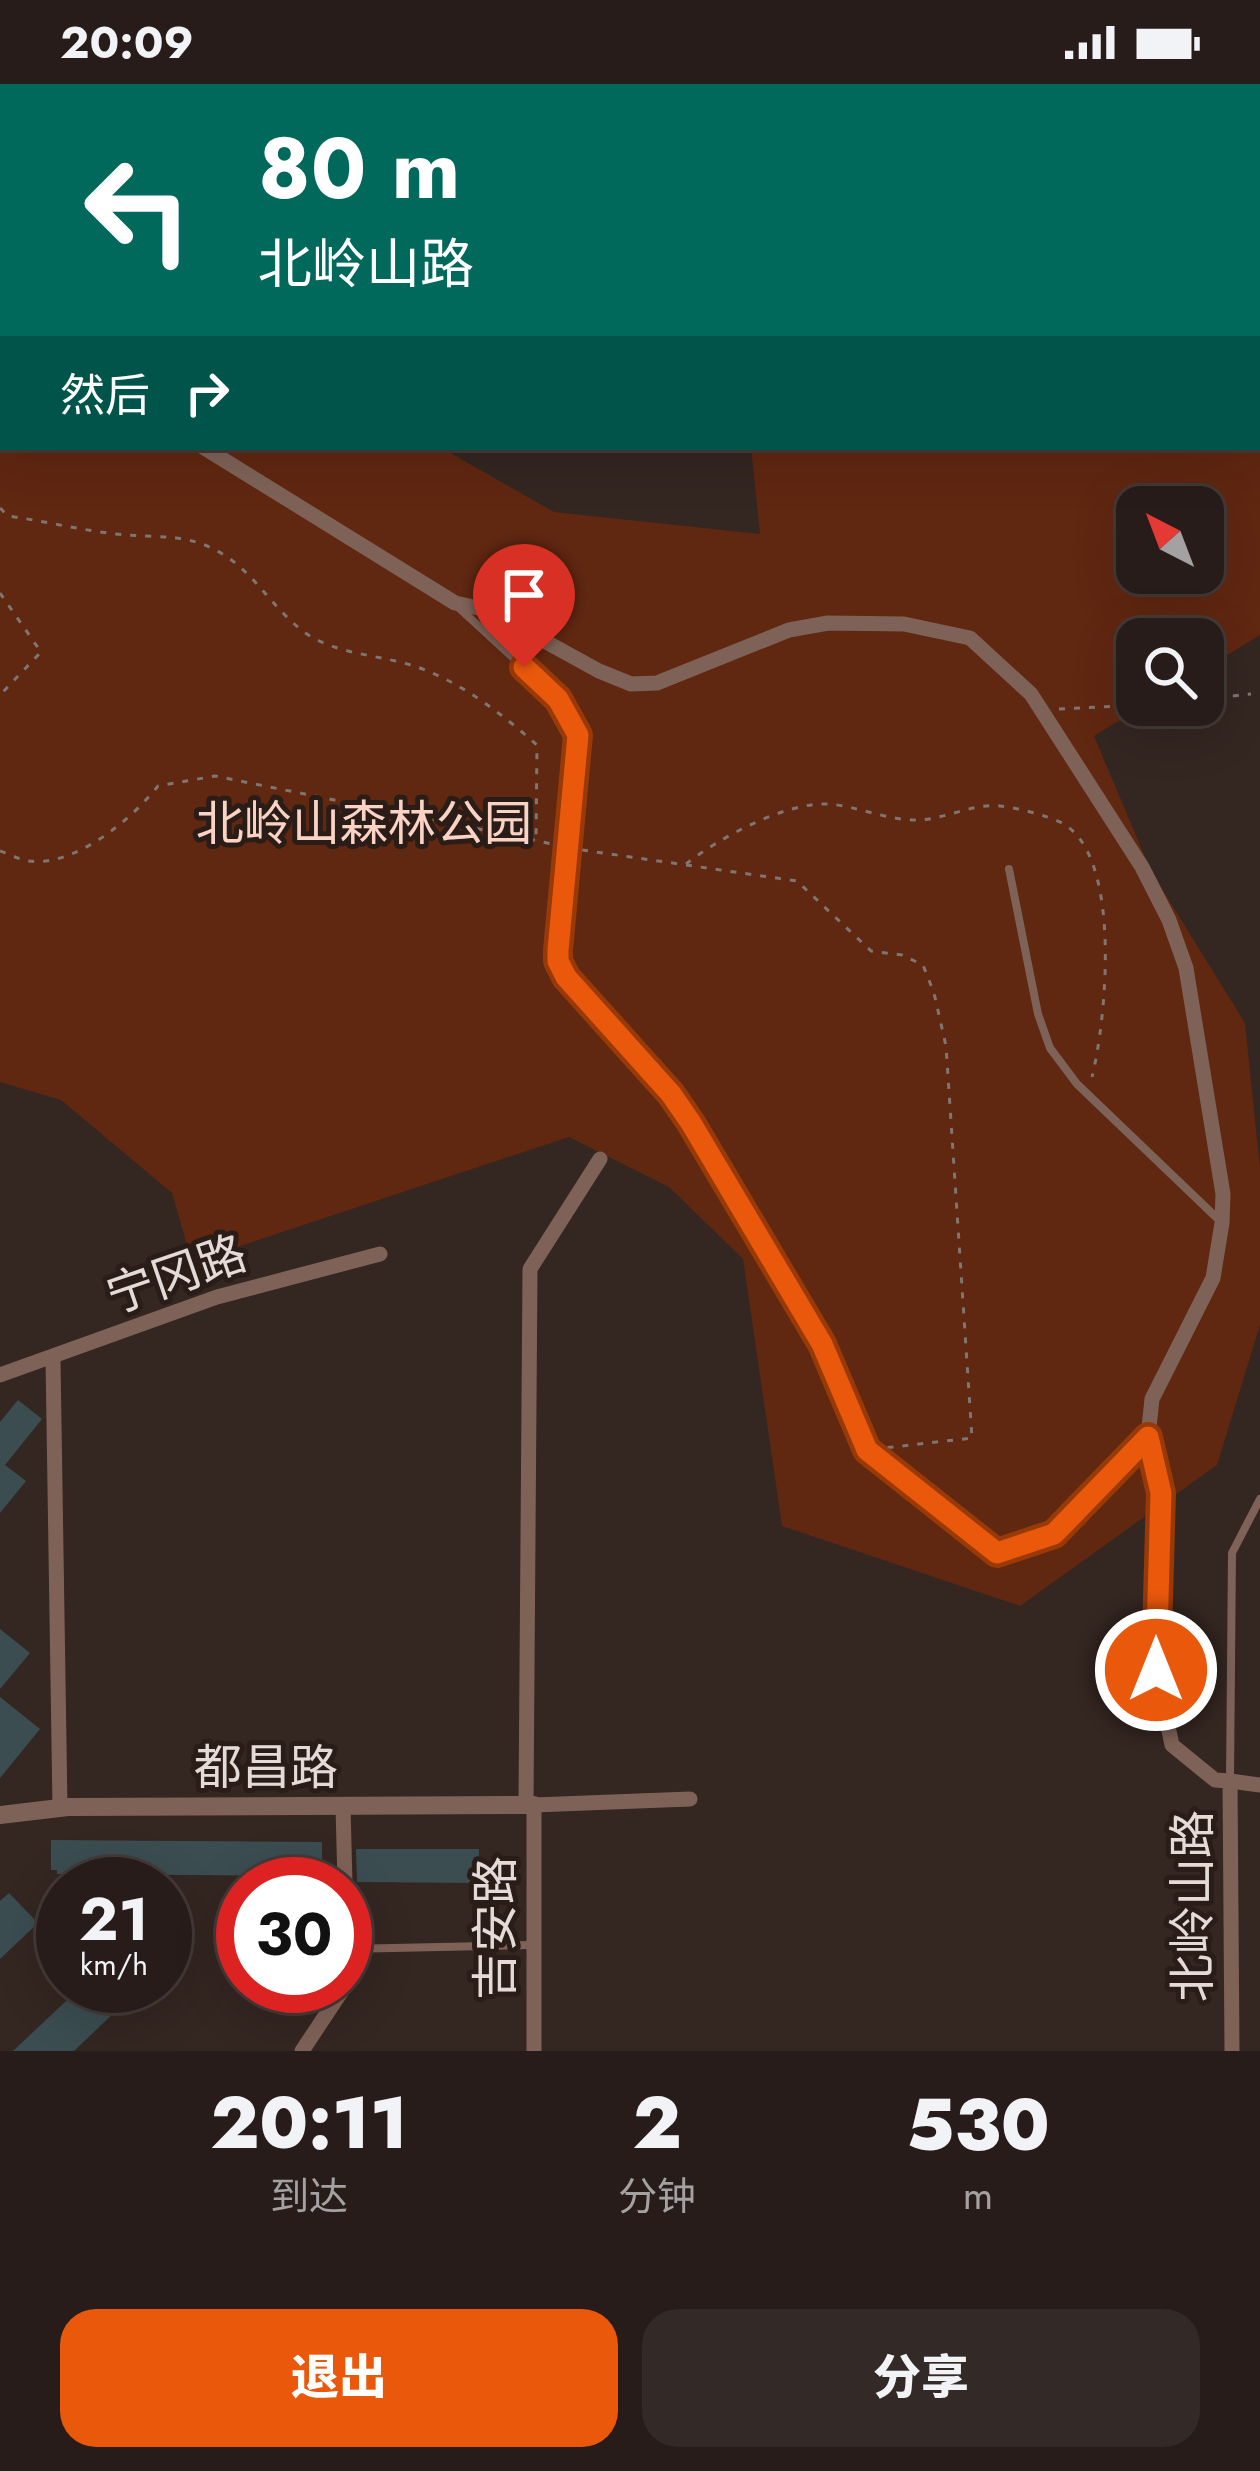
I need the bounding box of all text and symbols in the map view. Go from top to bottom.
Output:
text: 20:09 [60,10,194,75]
text: 80 m [258,108,460,230]
icon: left [60,132,216,288]
text: 北岭山路 [258,225,474,303]
icon: right [174,360,240,426]
text: 然后 [60,363,150,428]
north arrow [1116,486,1224,594]
map controls [1116,486,1224,726]
pin [473,544,575,667]
icon: arrive [491,562,557,628]
button: search [1116,618,1224,726]
park label: 北岭山森林公园 [196,789,532,858]
street label: 宁冈路 [97,1218,255,1331]
position arrow [1093,1607,1219,1733]
street label: 都昌路 [194,1733,338,1802]
street label: 北岭山路 [1158,1810,1227,2002]
street label: 吉安路 [461,1856,530,2000]
speed limit sign: 30 [216,1857,372,2013]
text: 21 [79,1876,149,1963]
text: km/h [80,1943,148,1986]
text: 20:11 [210,2071,408,2175]
text: 2 [633,2071,682,2175]
text: 530 [906,2073,1050,2177]
text: m [963,2167,993,2224]
text: 到达 [270,2168,348,2225]
text: 分钟 [618,2168,696,2225]
button: 退出 [60,2309,618,2447]
button: 分享 [642,2309,1200,2447]

